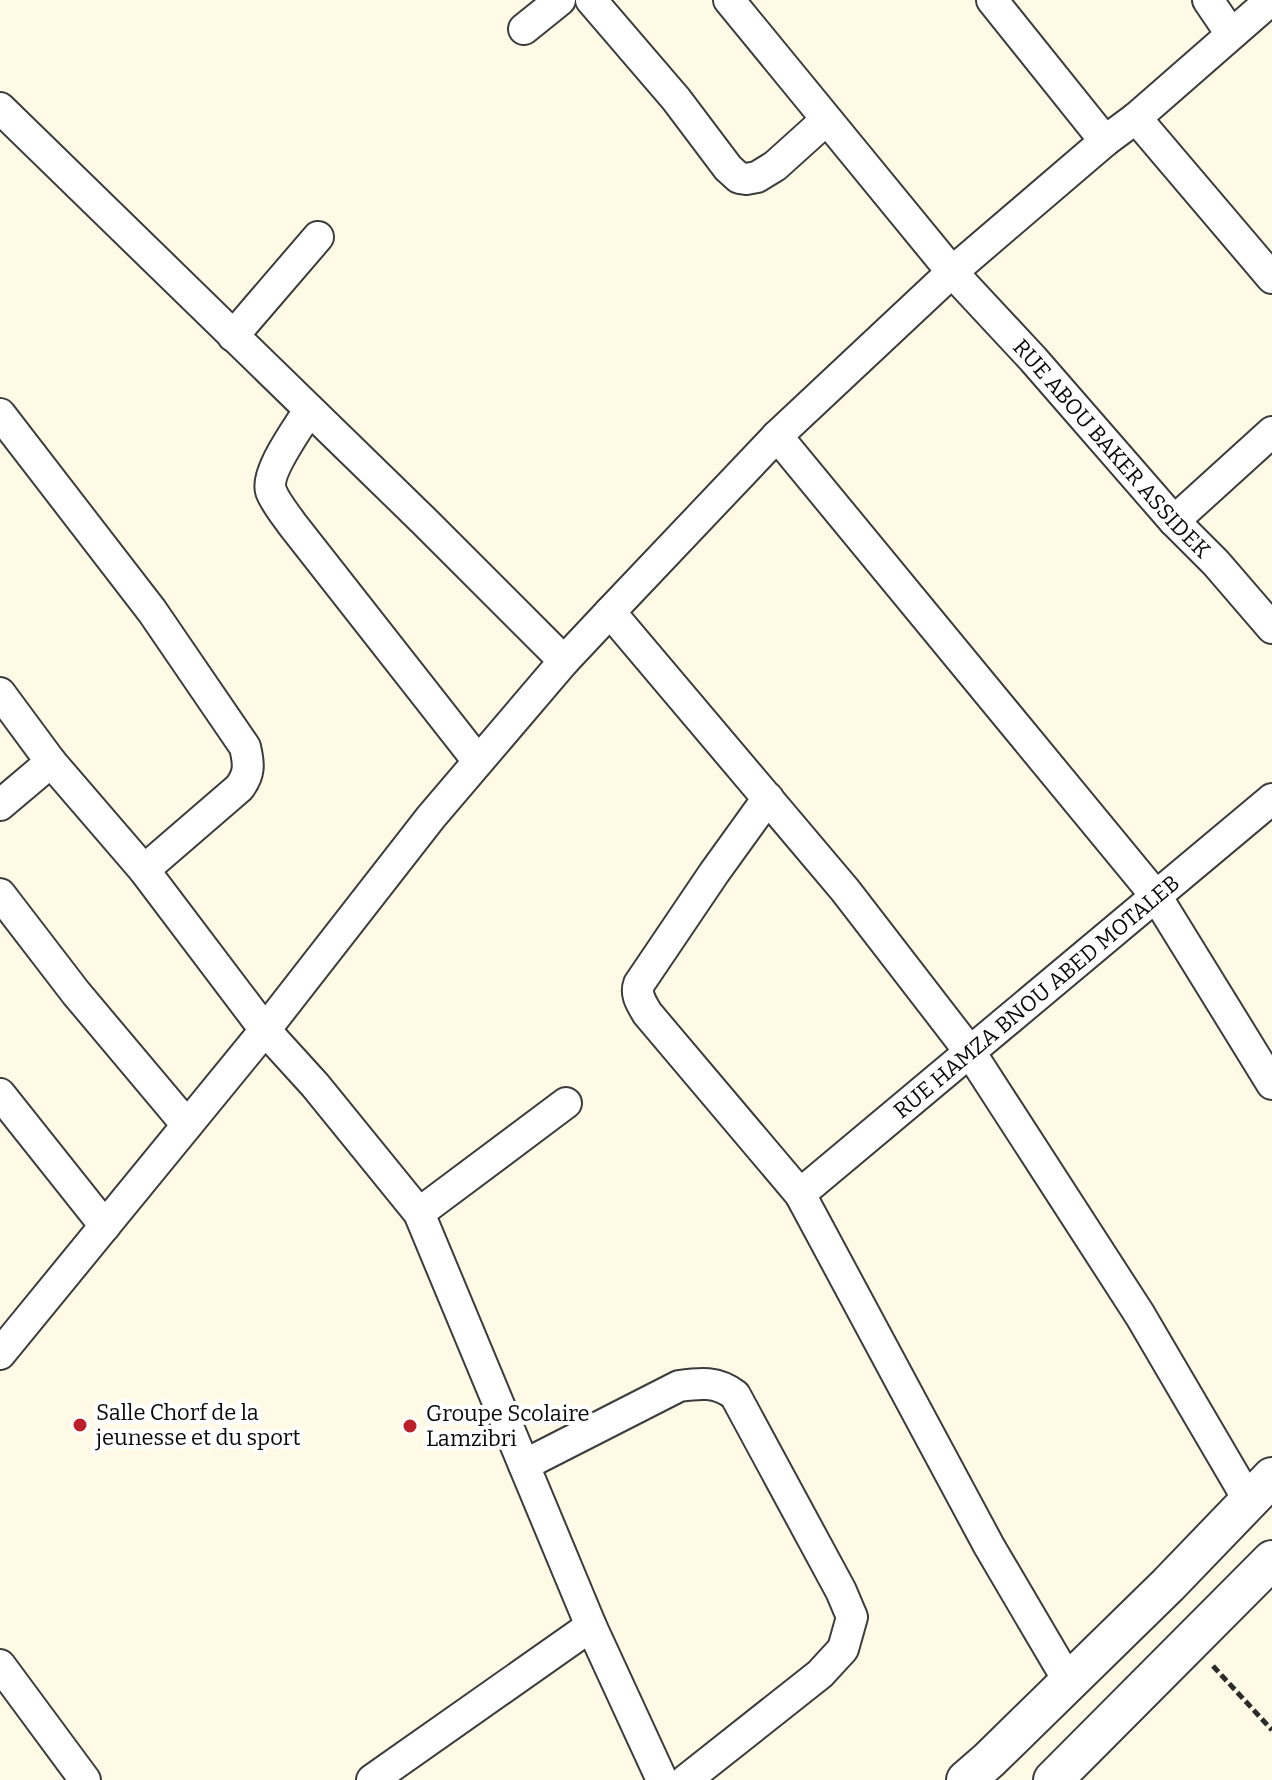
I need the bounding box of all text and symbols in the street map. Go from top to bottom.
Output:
street label: RUE ABOU BAKER ASSIDEK [1008,333,1217,564]
street label: RUE HAMZA BNOU ABED MOTALEB [888,869,1185,1124]
place label: Salle Chorf de la jeunesse et du sport [95,1399,301,1451]
place label: Groupe Scolaire Lamzibri [426,1400,590,1452]
marker: Salle Chorf de la jeunesse et du sport [71,1416,89,1434]
marker: Groupe Scolaire Lamzibri [401,1417,419,1435]

